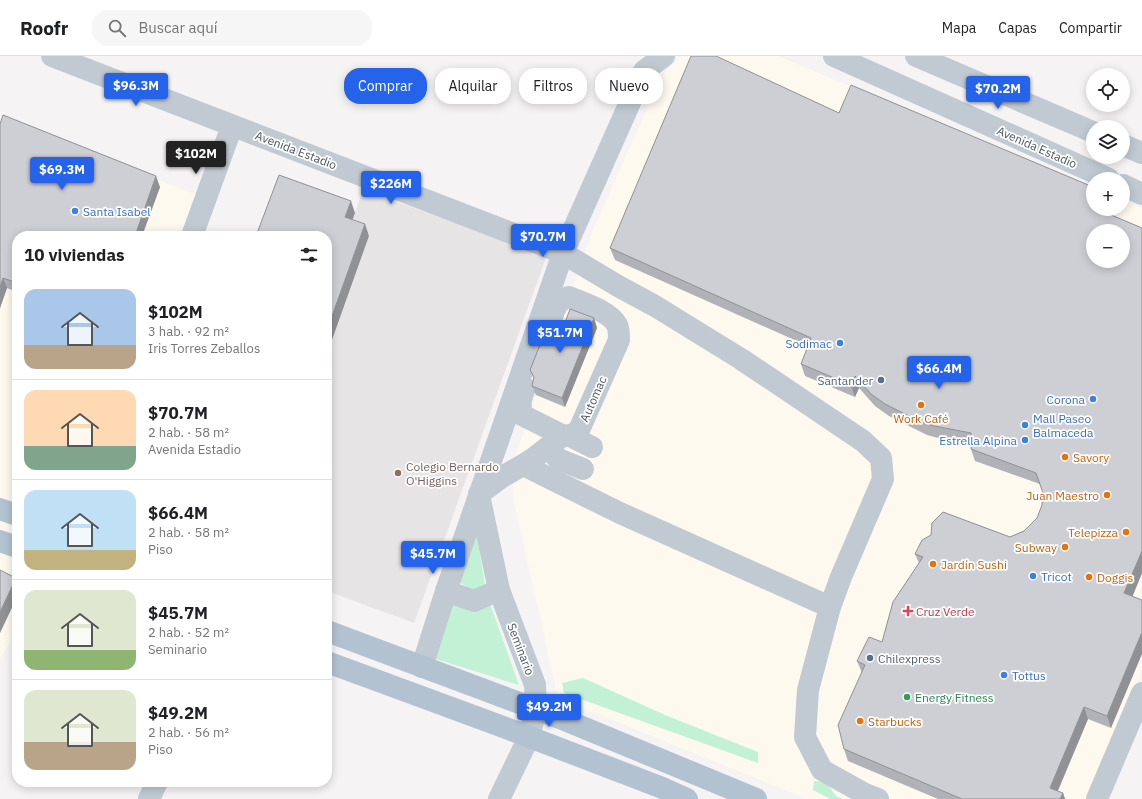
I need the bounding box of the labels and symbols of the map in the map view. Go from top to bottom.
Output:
pin: $96.3M [103,73,169,107]
pin: $70.2M [965,76,1031,110]
street label: Avenida Estadio [995,123,1080,171]
street label: Avenida Estadio [253,128,339,172]
pin: $102M [168,141,224,175]
pin: $69.3M [29,157,95,191]
pin: $226M [363,171,419,205]
place label: Santa Isabel [83,204,151,219]
marker: Santa Isabel [70,206,80,216]
pin: $70.7M [510,224,576,258]
pin: $51.7M [527,320,593,354]
place label: Sodimac [785,336,832,351]
marker: Sodimac [835,338,845,348]
pin: $66.4M [906,356,972,390]
place label: Santander [817,373,874,388]
street label: Automac [576,374,610,424]
marker: Santander [876,375,886,385]
place label: Corona [1047,392,1086,407]
marker: Corona [1088,394,1098,404]
marker: Work Café [916,400,926,410]
place label: Work Café [893,411,949,426]
place label: Mall Paseo Balmaceda [1033,411,1094,440]
marker: Mall Paseo Balmaceda [1020,420,1030,430]
place label: Estrella Alpina [939,433,1018,448]
marker: Estrella Alpina [1020,435,1030,445]
place label: Savory [1073,450,1109,465]
marker: Savory [1060,452,1070,462]
place label: Colegio Bernardo O'Higgins [406,459,499,488]
marker: Colegio Bernardo O'Higgins [393,468,403,478]
place label: Juan Maestro [1026,488,1099,503]
marker: Juan Maestro [1102,490,1112,500]
place label: Telepizza [1068,525,1119,540]
marker: Telepizza [1121,527,1131,537]
place label: Subway [1015,540,1057,555]
pin: $45.7M [400,541,466,575]
marker: Subway [1060,542,1070,552]
place label: Jardín Sushi [941,557,1007,572]
marker: Jardín Sushi [928,559,938,569]
place label: Tricot [1041,569,1072,584]
place label: Doggis [1097,570,1133,585]
marker: Tricot [1028,571,1038,581]
marker: Doggis [1084,572,1094,582]
place label: Cruz Verde [916,604,975,619]
marker: Cruz Verde [903,606,913,616]
street label: Seminario [504,621,538,677]
place label: Chilexpress [878,651,941,666]
marker: Chilexpress [865,653,875,663]
place label: Tottus [1012,668,1046,683]
marker: Tottus [999,670,1009,680]
place label: Energy Fitness [915,690,994,705]
marker: Energy Fitness [902,692,912,702]
pin: $49.2M [516,694,582,728]
place label: Starbucks [868,714,922,729]
marker: Starbucks [855,716,865,726]

